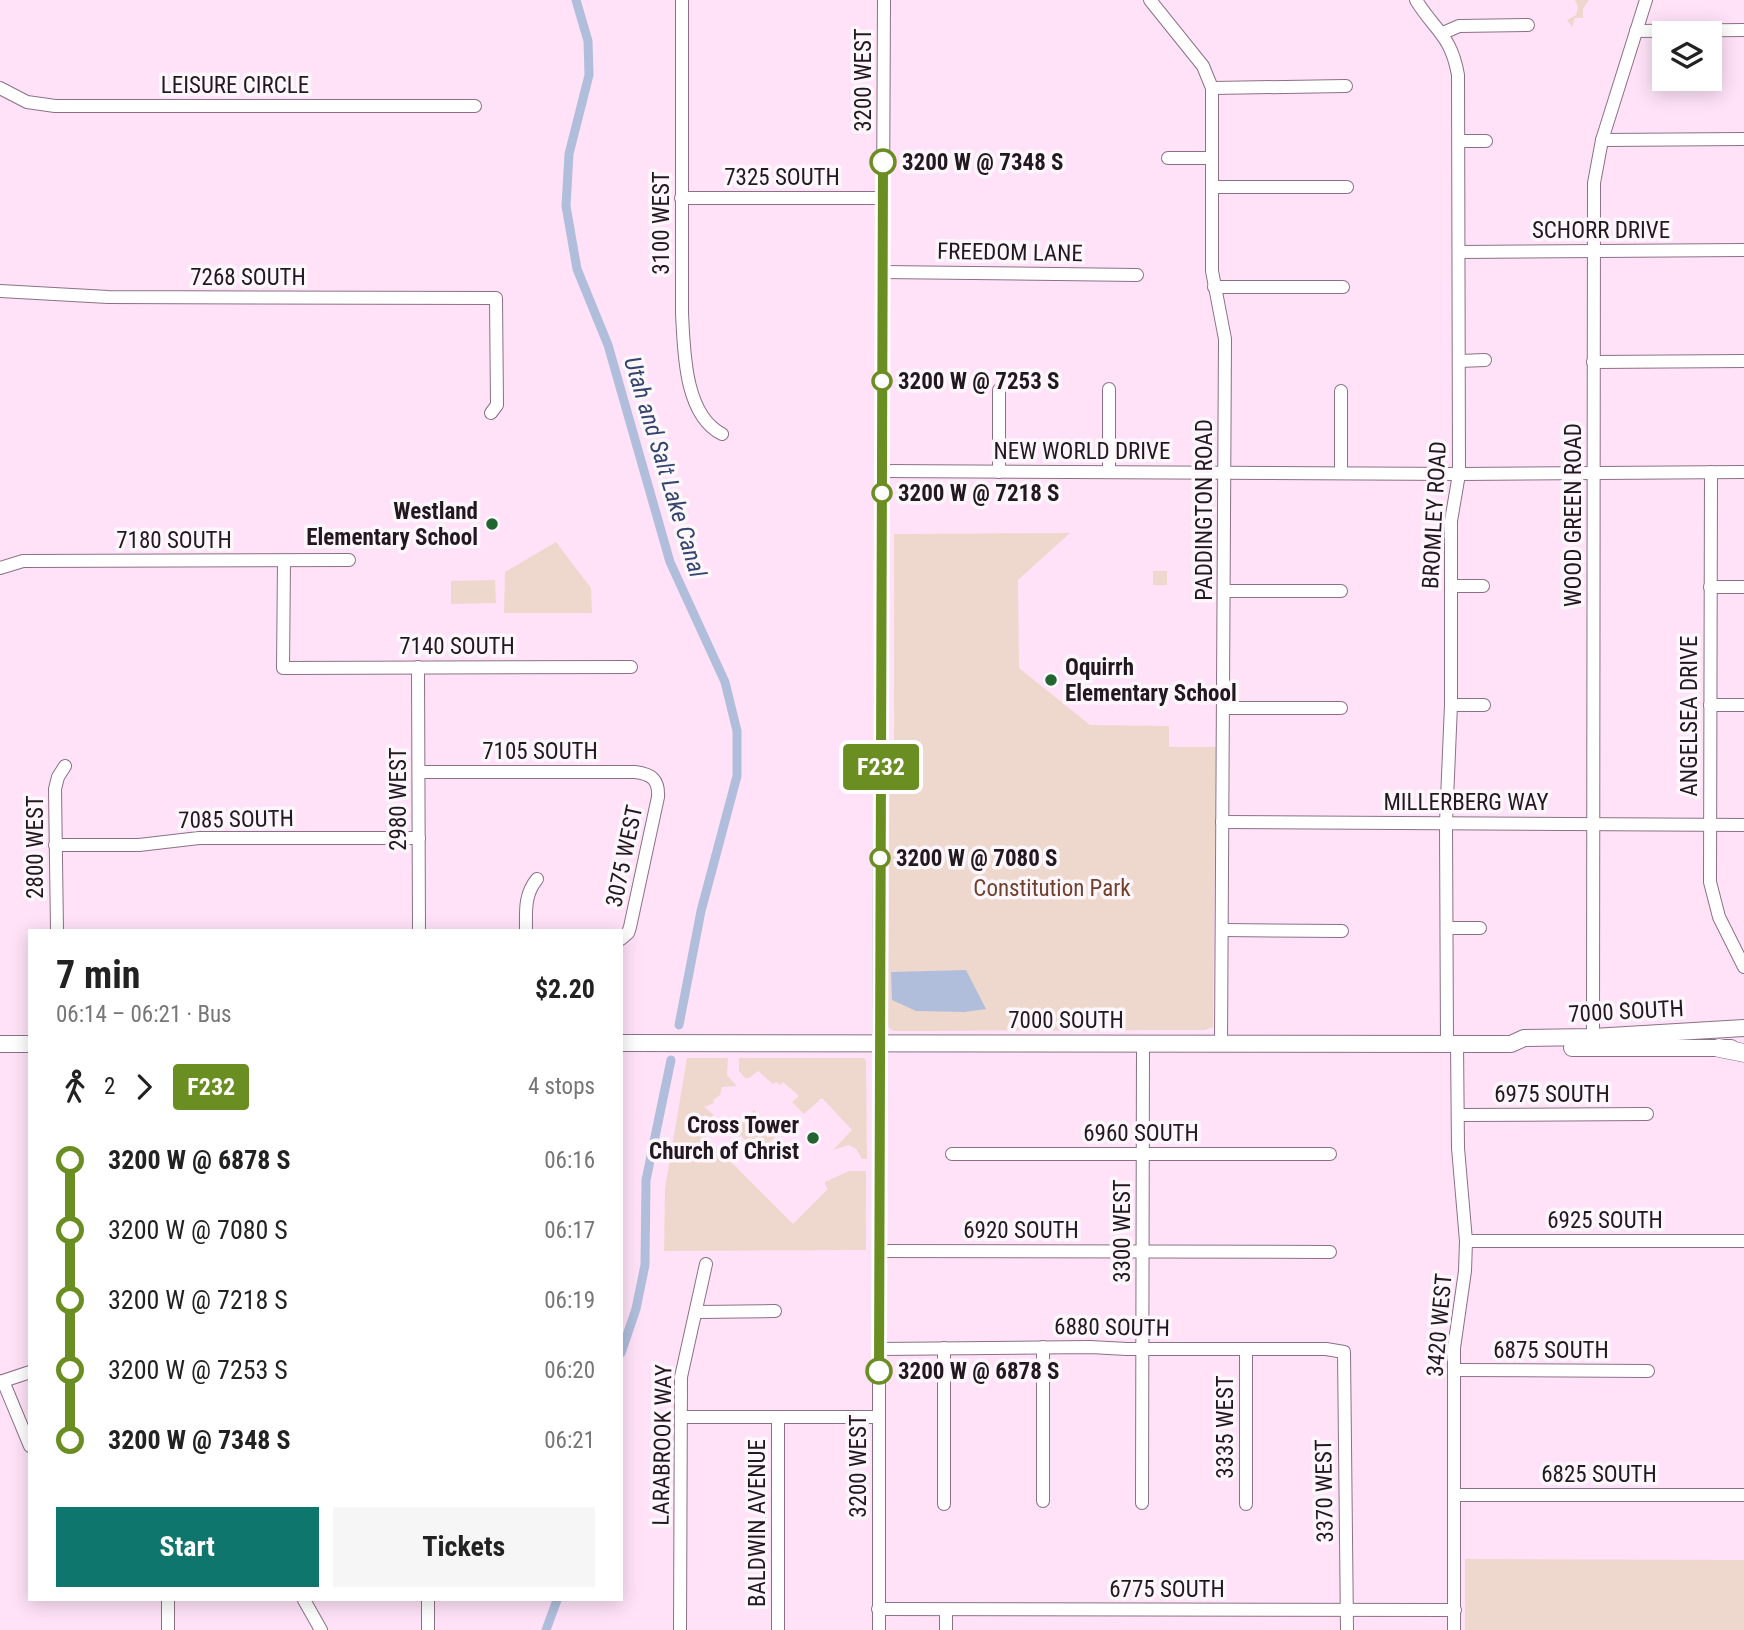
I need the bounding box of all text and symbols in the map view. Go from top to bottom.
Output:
map controls [1652,21,1722,91]
button: layers [1652,21,1722,91]
street label: 3200 WEST [850,28,877,132]
street label: LEISURE CIRCLE [161,72,309,99]
marker: 3200 W @ 7348 S [870,149,896,175]
place label: 3200 W @ 7348 S [902,149,1063,176]
street label: 7325 SOUTH [724,164,840,191]
street label: 3100 WEST [648,171,675,275]
street label: SCHORR DRIVE [1532,217,1670,244]
street label: FREEDOM LANE [937,238,1083,267]
street label: 7268 SOUTH [190,264,306,291]
water label: Utah and Salt Lake Canal [618,353,712,581]
place label: 3200 W @ 7253 S [898,368,1059,395]
marker: 3200 W @ 7253 S [872,371,892,391]
street label: PADDINGTON ROAD [1191,419,1218,601]
street label: WOOD GREEN ROAD [1560,423,1587,607]
street label: NEW WORLD DRIVE [994,438,1170,465]
street label: BROMLEY ROAD [1417,440,1452,590]
place label: 3200 W @ 7218 S [898,480,1059,507]
marker: 3200 W @ 7218 S [872,483,892,503]
place label: Westland Elementary School [306,498,478,551]
marker: Westland Elementary School [484,516,500,532]
street label: 7180 SOUTH [116,527,232,554]
street label: 7140 SOUTH [399,633,515,660]
street label: ANGELSEA DRIVE [1676,636,1703,796]
place label: Oquirrh Elementary School [1065,654,1237,707]
marker: Oquirrh Elementary School [1043,672,1059,688]
street label: 7105 SOUTH [482,738,598,765]
line badge: F232 [832,744,930,790]
street label: 2980 WEST [385,747,412,851]
text: F232 [857,753,905,781]
street label: MILLERBERG WAY [1383,789,1549,816]
street label: 2800 WEST [22,795,49,899]
street label: 3075 WEST [601,803,648,910]
street label: 7085 SOUTH [178,805,294,834]
place label: 3200 W @ 7080 S [896,845,1057,872]
marker: 3200 W @ 7080 S [870,848,890,868]
park label: Constitution Park [973,875,1131,902]
text: 7 min [56,953,140,997]
text: $2.20 [535,974,595,1004]
street label: 7000 SOUTH [1568,995,1684,1028]
text: 06:14 – 06:21 · Bus [56,1001,232,1028]
street label: 7000 SOUTH [1008,1007,1124,1034]
icon: walk [56,1068,94,1106]
icon: forward [125,1068,163,1106]
text: 2 [104,1073,115,1100]
text: F232 [187,1073,235,1101]
text: 4 stops [528,1073,595,1100]
street label: 6975 SOUTH [1494,1081,1610,1108]
place label: Cross Tower Church of Christ [649,1112,799,1165]
street label: 6960 SOUTH [1083,1120,1199,1147]
marker: Cross Tower Church of Christ [805,1130,821,1146]
text: 3200 W @ 6878 S [108,1145,291,1175]
text: 06:16 [544,1147,595,1174]
street label: 3300 WEST [1109,1179,1136,1283]
street label: 6925 SOUTH [1547,1207,1663,1234]
text: 3200 W @ 7080 S [108,1215,288,1245]
text: 06:17 [544,1217,595,1244]
street label: 6920 SOUTH [963,1217,1079,1244]
street label: 3420 WEST [1422,1272,1457,1378]
text: 3200 W @ 7218 S [108,1285,288,1315]
text: 06:19 [544,1287,595,1314]
street label: 6880 SOUTH [1054,1313,1170,1342]
street label: 6875 SOUTH [1493,1337,1609,1364]
text: 3200 W @ 7253 S [108,1355,288,1385]
text: 06:20 [544,1357,595,1384]
marker: 3200 W @ 6878 S [866,1358,892,1384]
place label: 3200 W @ 6878 S [898,1358,1059,1385]
street label: LARABROOK WAY [648,1364,677,1526]
street label: 3335 WEST [1212,1375,1239,1479]
street label: 3200 WEST [845,1414,872,1518]
text: 3200 W @ 7348 S [108,1425,291,1455]
text: 06:21 [544,1427,595,1454]
street label: BALDWIN AVENUE [744,1439,771,1607]
street label: 3370 WEST [1310,1439,1339,1543]
street label: 6825 SOUTH [1541,1461,1657,1488]
button: Start [56,1507,319,1587]
button: Tickets [333,1507,595,1587]
street label: 6775 SOUTH [1109,1576,1225,1603]

